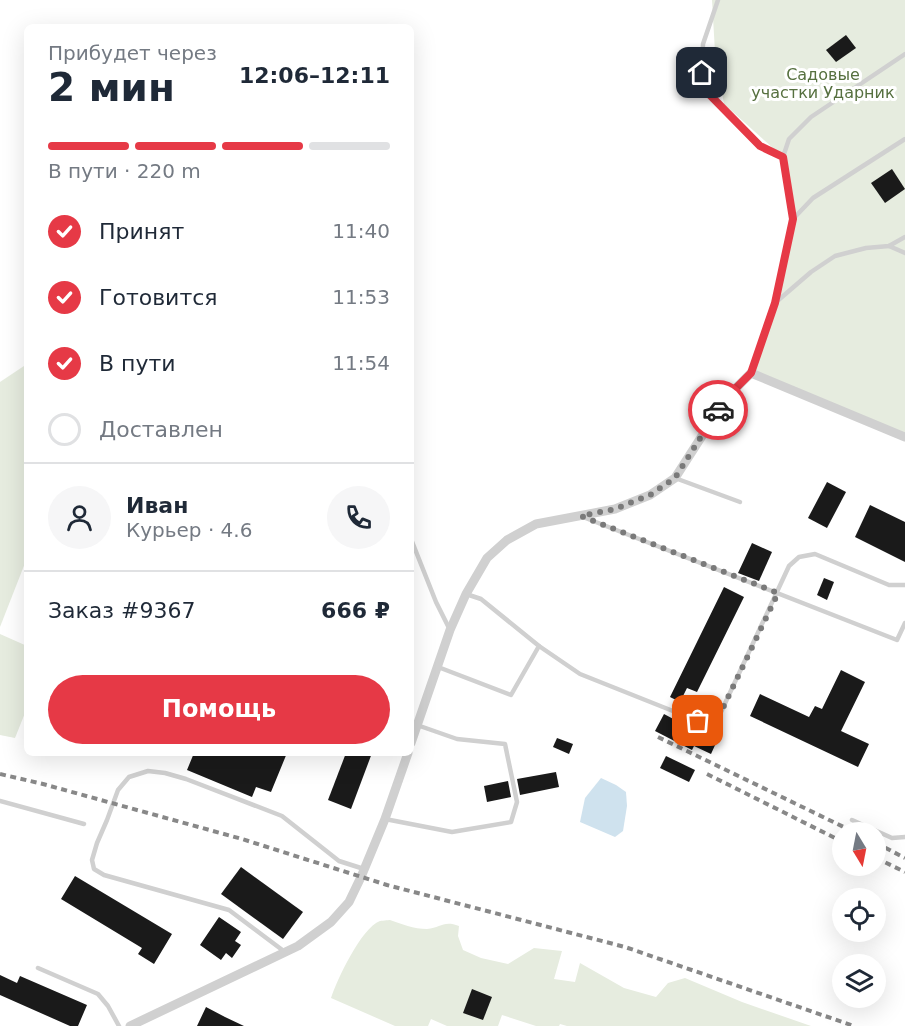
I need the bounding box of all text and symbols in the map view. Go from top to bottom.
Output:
text: Прибудет через [48,41,217,65]
pin [676,47,727,98]
icon: home [685,56,718,89]
text: 12:06–12:11 [239,63,390,88]
text: 2 мин [48,65,175,110]
park label: Садовые участки Ударник [751,65,895,102]
text: В пути · 220 m [48,159,201,183]
icon: check [48,215,81,248]
text: Принят [99,219,184,244]
text: 11:40 [332,219,390,243]
icon: check [48,281,81,314]
text: Готовится [99,285,218,310]
text: 11:53 [332,285,390,309]
icon: check [48,347,81,380]
text: В пути [99,351,176,376]
text: 11:54 [332,351,390,375]
courier [688,380,748,440]
icon: car [702,394,735,427]
text: Доставлен [99,417,223,442]
button: person [48,486,111,549]
button: phone [327,486,390,549]
text: Иван [126,493,188,518]
text: Курьер · 4.6 [126,518,252,542]
text: Заказ #9367 [48,598,195,623]
text: 666 ₽ [321,598,390,623]
button: Помощь [48,675,390,744]
pin [672,695,723,746]
icon: bag [681,704,714,737]
north arrow [832,822,886,876]
map controls [832,822,886,1008]
button: locate [832,888,886,942]
button: layers [832,954,886,1008]

